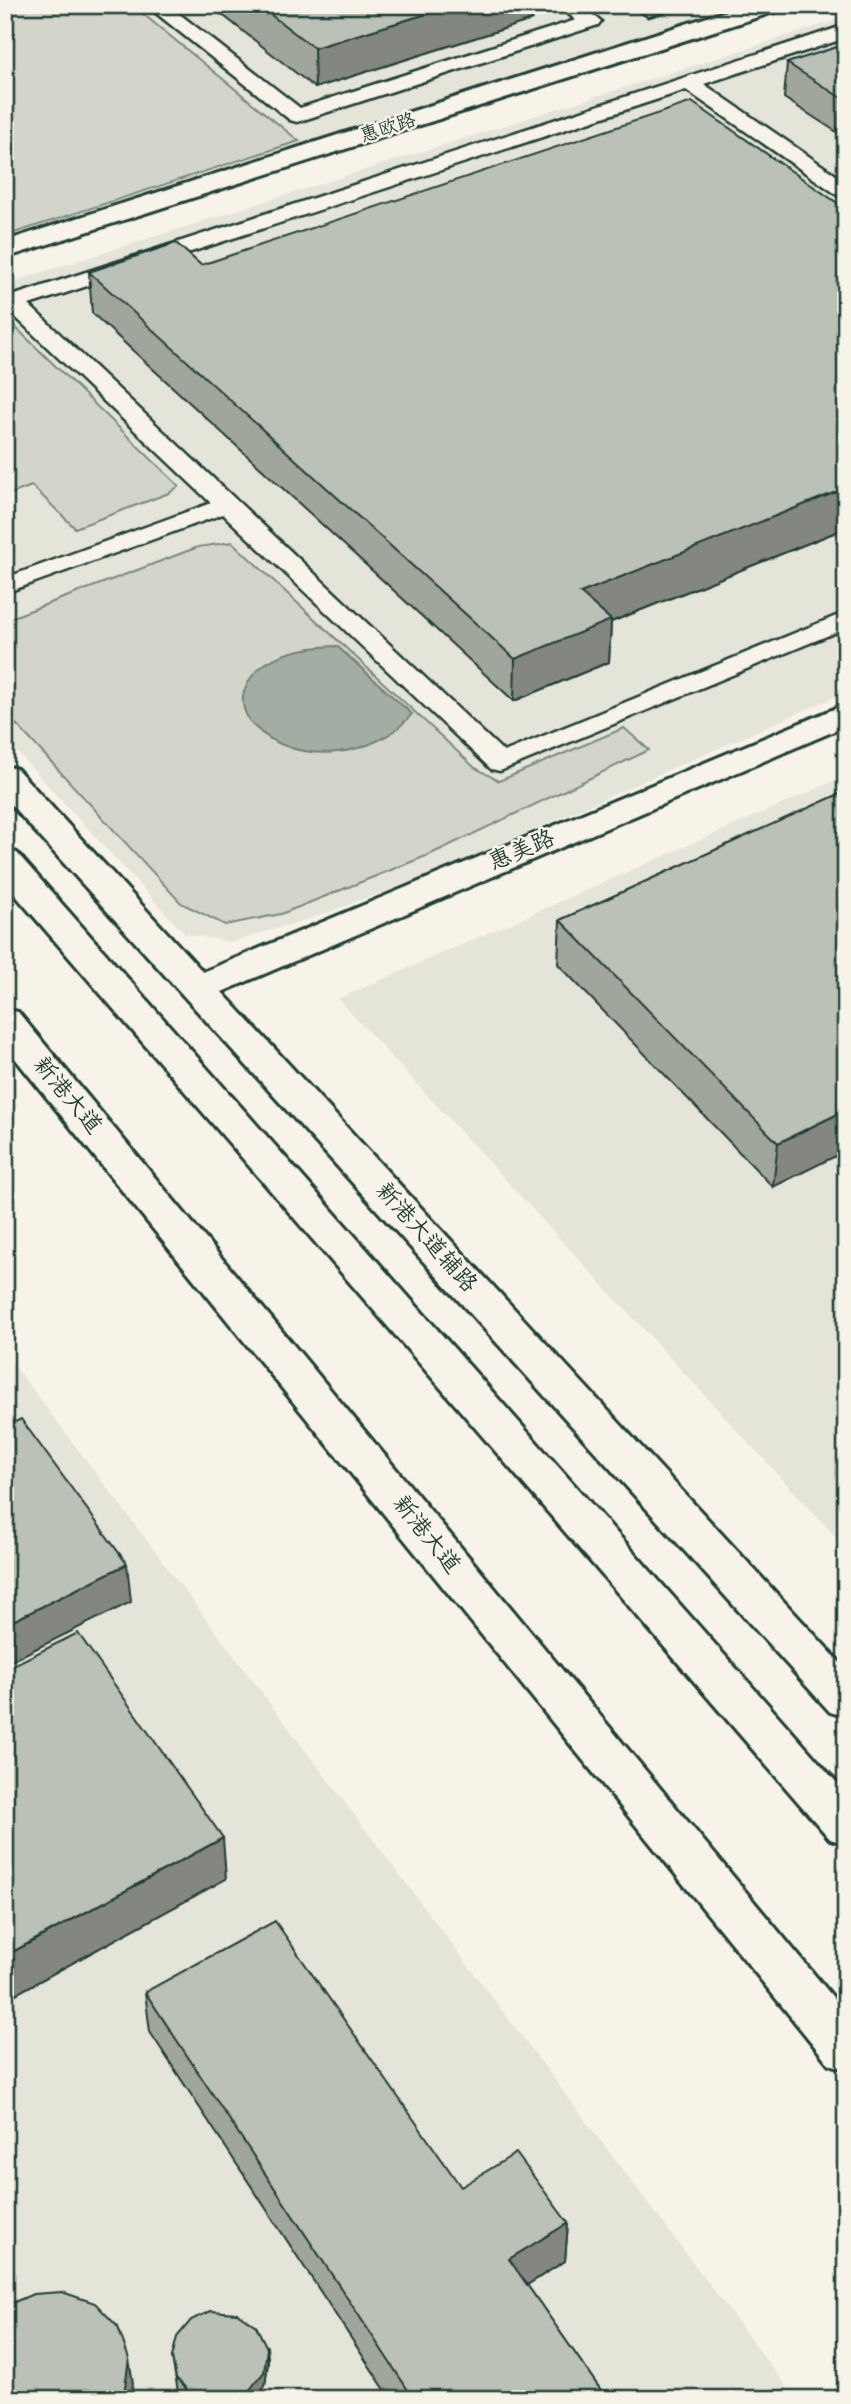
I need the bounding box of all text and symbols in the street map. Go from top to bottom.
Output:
street label: 惠欧路 [357,107,419,149]
street label: 惠美路 [484,824,560,878]
street label: 新港大道 [26,1051,108,1141]
street label: 新港大道辅路 [369,1177,483,1299]
street label: 新港大道 [385,1490,467,1580]

